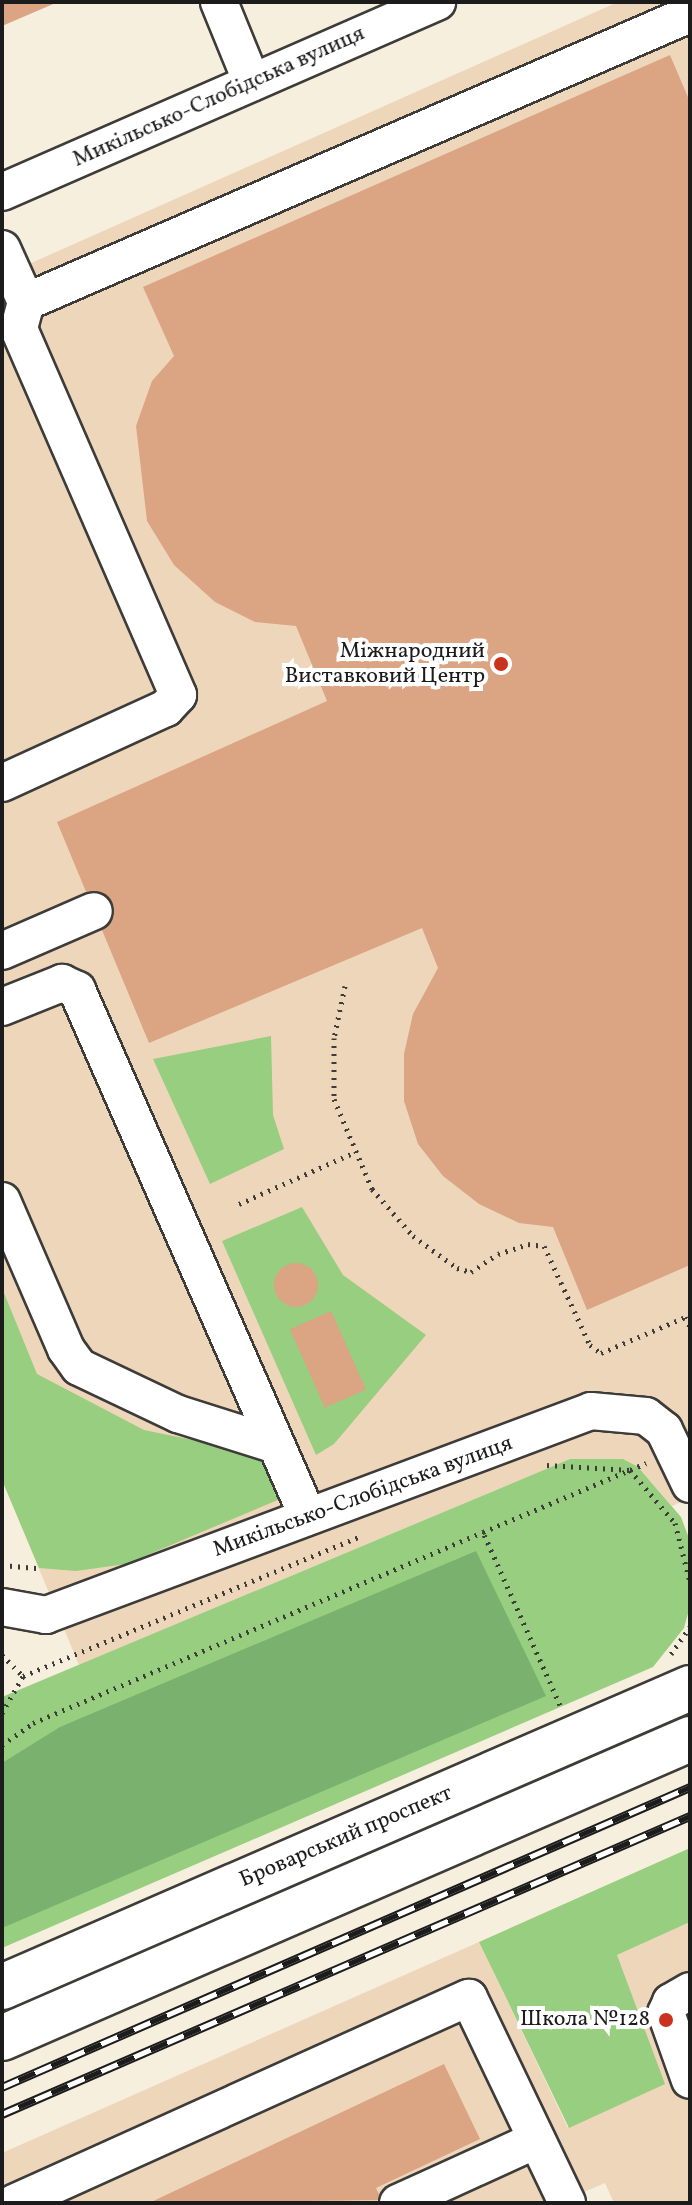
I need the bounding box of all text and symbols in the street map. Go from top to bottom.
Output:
street label: Микільсько-Слобідська вулиця [69,21,369,173]
place label: Міжнародний Виставковий Центр [285,638,485,690]
marker: Міжнародний Виставковий Центр [492,655,510,673]
street label: Микільсько-Слобідська вулиця [210,1430,516,1564]
street label: Броварський проспект [236,1780,456,1894]
place label: Школа №128 [520,2007,650,2033]
marker: Школа №128 [657,2011,675,2029]

